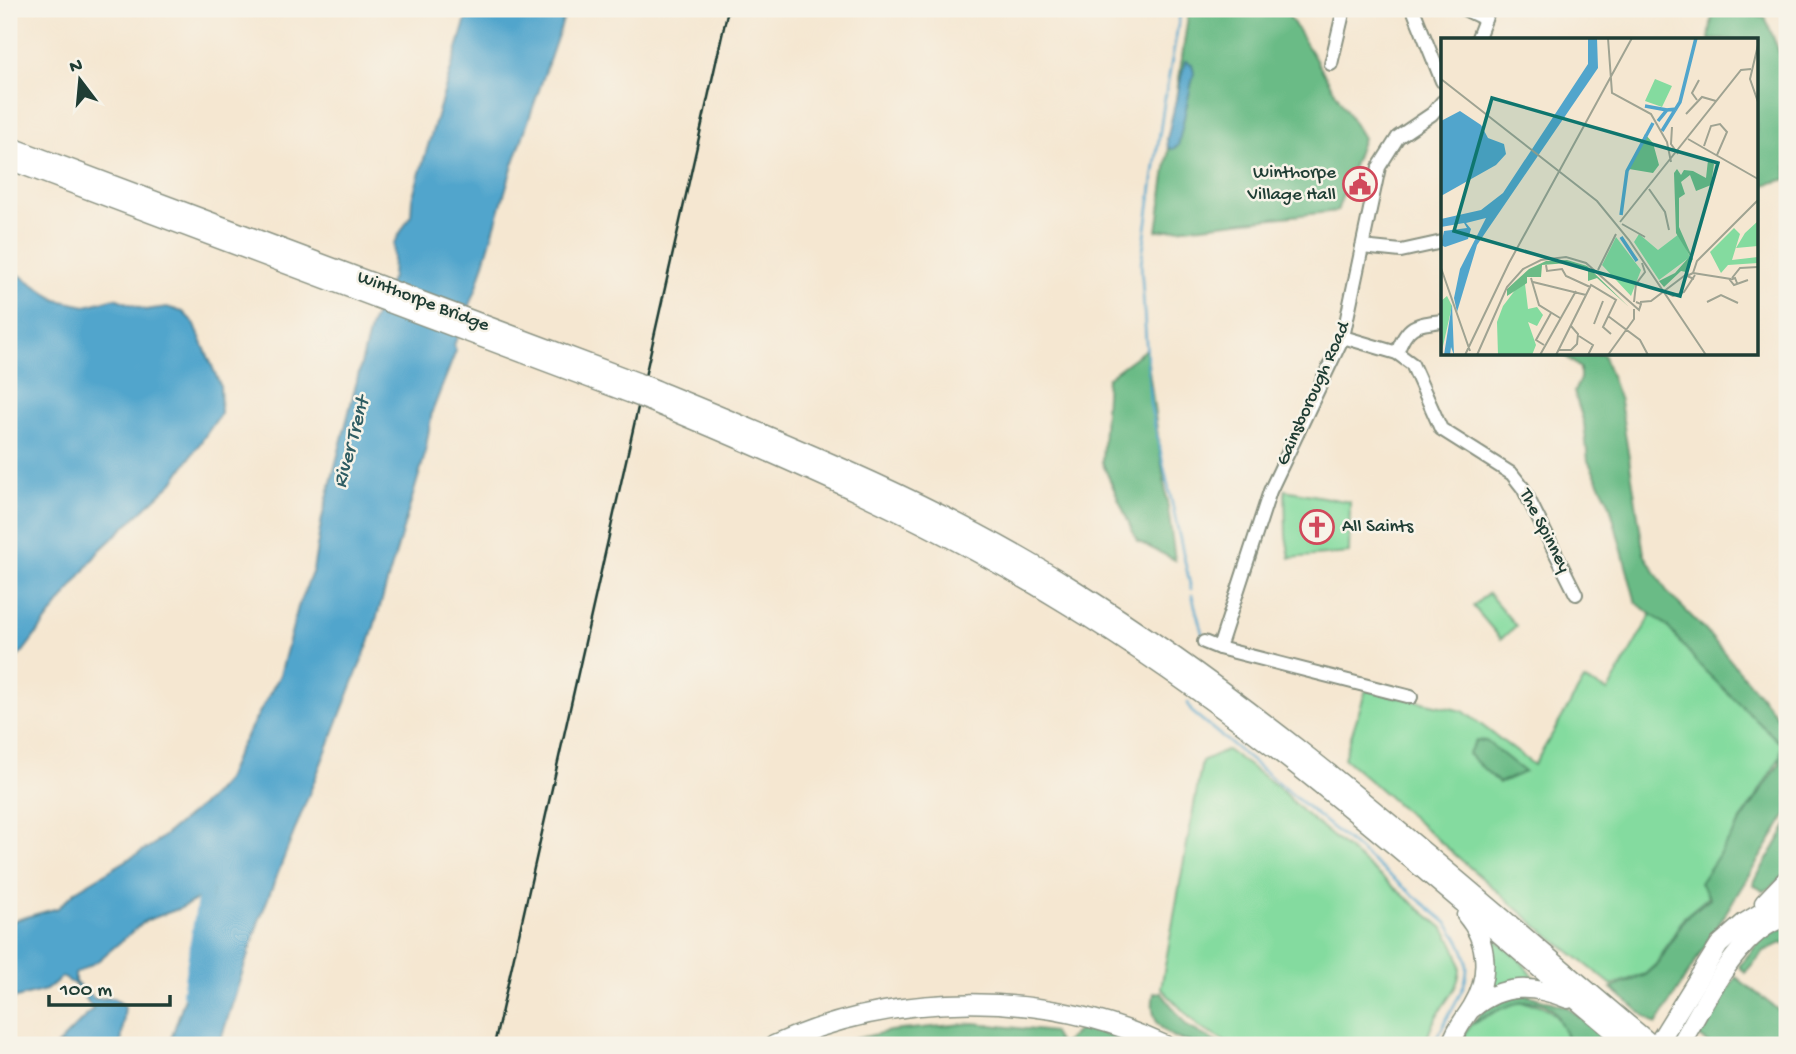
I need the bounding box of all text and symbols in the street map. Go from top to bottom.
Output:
inset map [1441,38,1758,355]
north arrow [46,46,116,116]
text: N [67,54,85,80]
place label: Winthorpe Village Hall [1247,162,1336,207]
public building icon: Winthorpe Village Hall [1341,165,1379,203]
street label: Winthorpe Bridge [354,266,493,338]
street label: Gainsborough Road [1272,317,1357,470]
water label: River Trent [329,392,378,491]
street label: The Spinney [1513,484,1575,577]
church icon: All Saints [1298,508,1336,546]
place label: All Saints [1342,516,1414,539]
scale bar [49,963,170,1007]
text: 100 m [59,979,112,1004]

